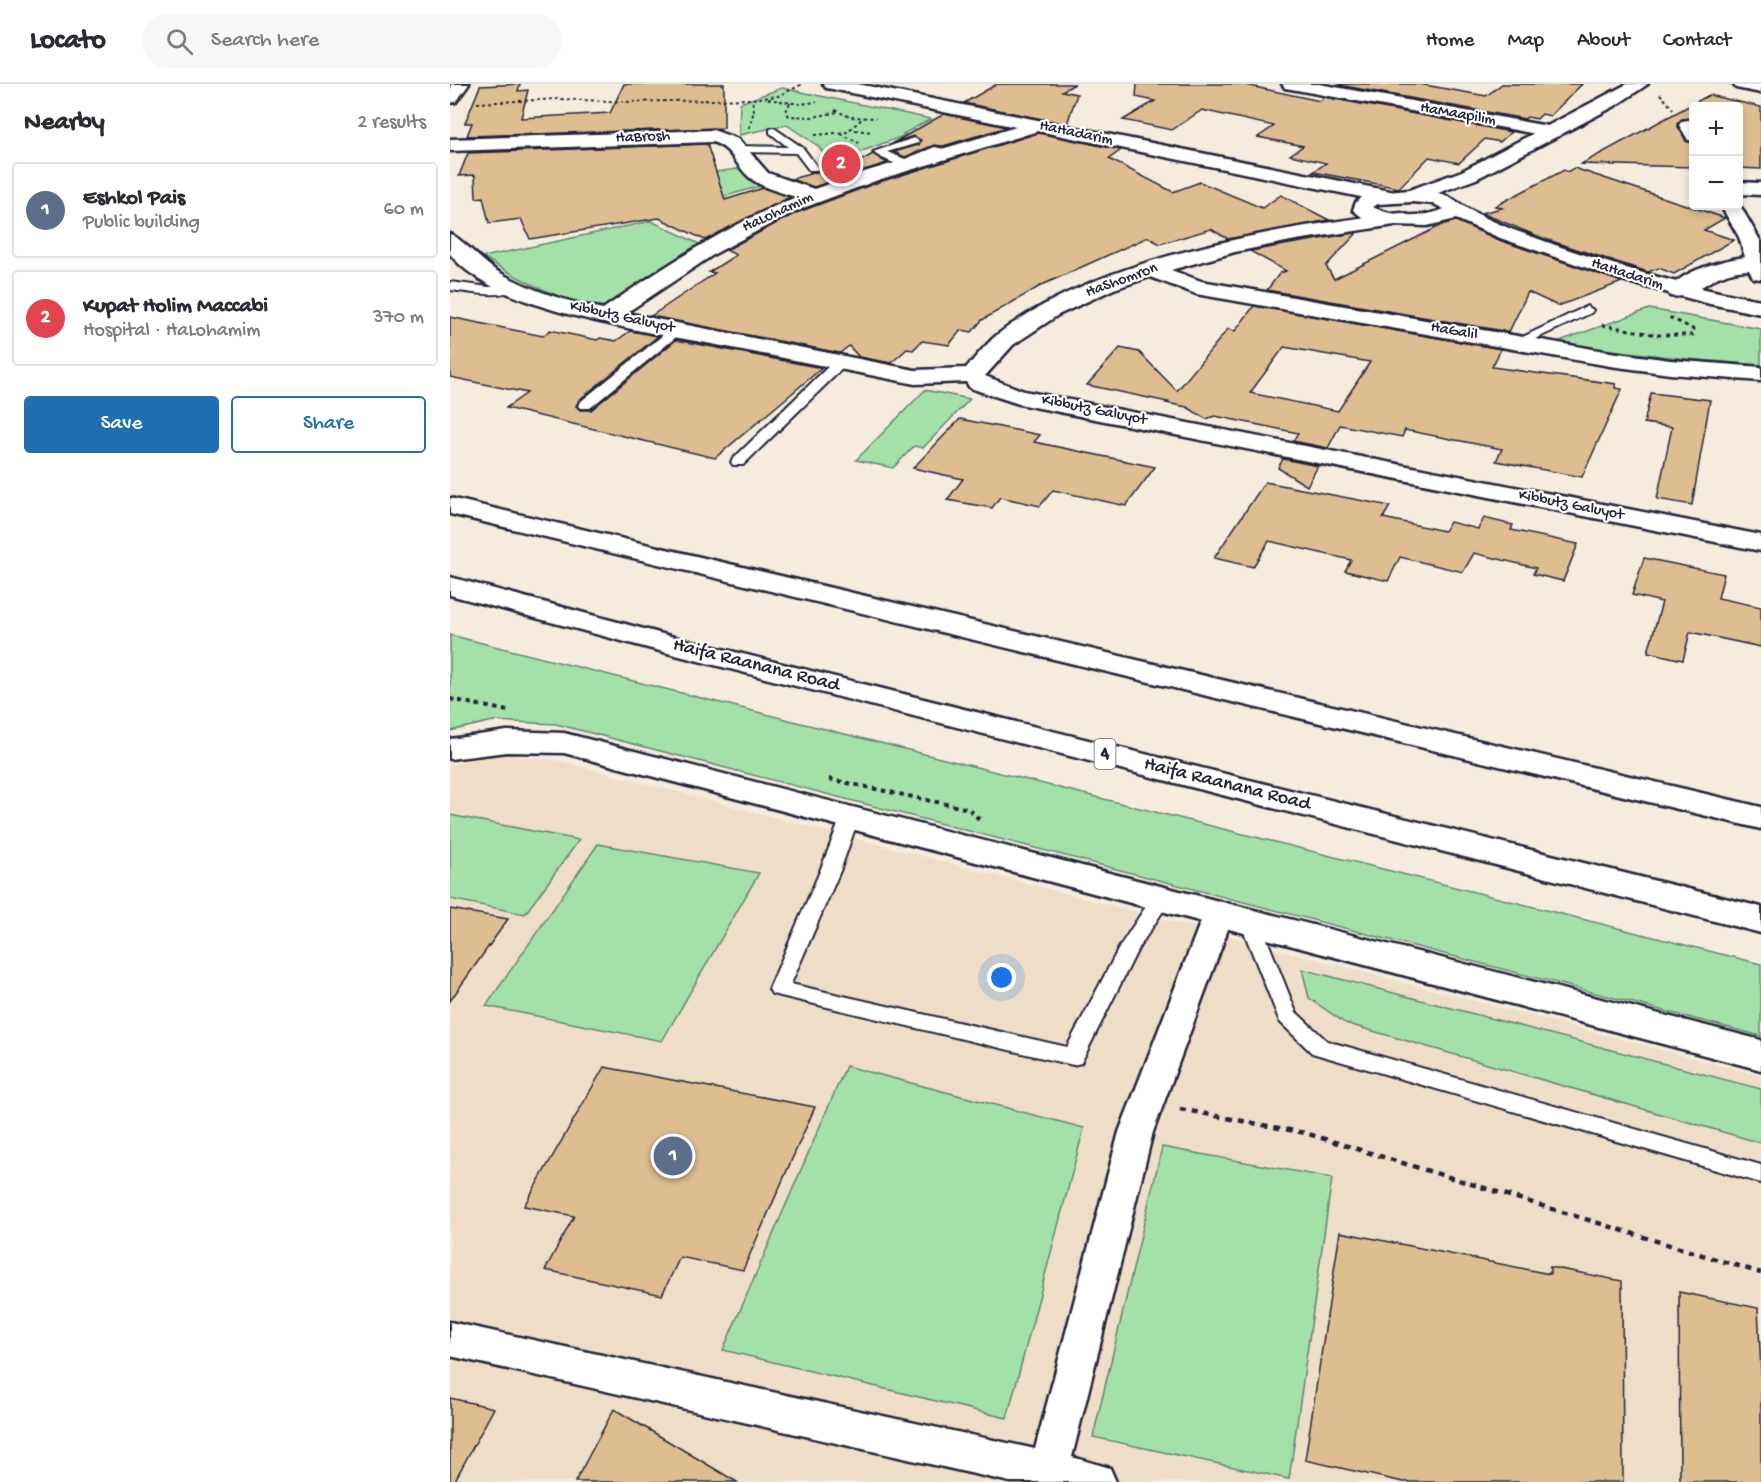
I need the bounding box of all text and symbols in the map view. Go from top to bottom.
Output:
search box [142,14,562,68]
text: Locato [30,25,106,58]
icon: search [163,25,196,58]
text: Search here [211,28,319,54]
text: Home [1426,29,1474,54]
text: Map [1507,29,1544,54]
text: About [1577,29,1630,54]
text: Contact [1663,29,1731,54]
street label: HaMaapilim [1419,99,1498,131]
map controls [1689,102,1743,210]
button: + [1689,102,1743,156]
text: Nearby [24,108,105,139]
text: 2 results [357,112,426,135]
street label: HaHadarim [1037,117,1115,151]
street label: HaBrosh [615,128,671,148]
pin: 2 [822,142,860,187]
button: − [1689,156,1743,210]
text: Eshkol Pais [83,186,185,212]
street label: HaLohamim [740,188,817,238]
text: 1 [41,199,50,222]
text: 60 m [384,199,424,222]
text: Public building [83,212,200,235]
street label: HaHadarim [1589,254,1666,296]
street label: HaShomron [1083,259,1161,303]
text: Kupat Holim Maccabi [83,294,268,320]
street label: Kibbutz Galuyot [568,298,678,339]
text: 2 [41,307,50,330]
text: 370 m [373,307,424,330]
street label: HaGalil [1429,319,1479,345]
text: Hospital · HaLohamim [83,320,261,343]
street label: Kibbutz Galuyot [1040,391,1150,431]
button: Save [24,396,219,453]
button: Share [231,396,426,453]
street label: Kibbutz Galuyot [1517,486,1627,526]
street label: Haifa Raanana Road [670,634,844,698]
road number: 4 [1094,739,1116,769]
street label: Haifa Raanana Road [1141,753,1315,817]
your location [987,963,1016,992]
pin: 1 [654,1134,692,1178]

